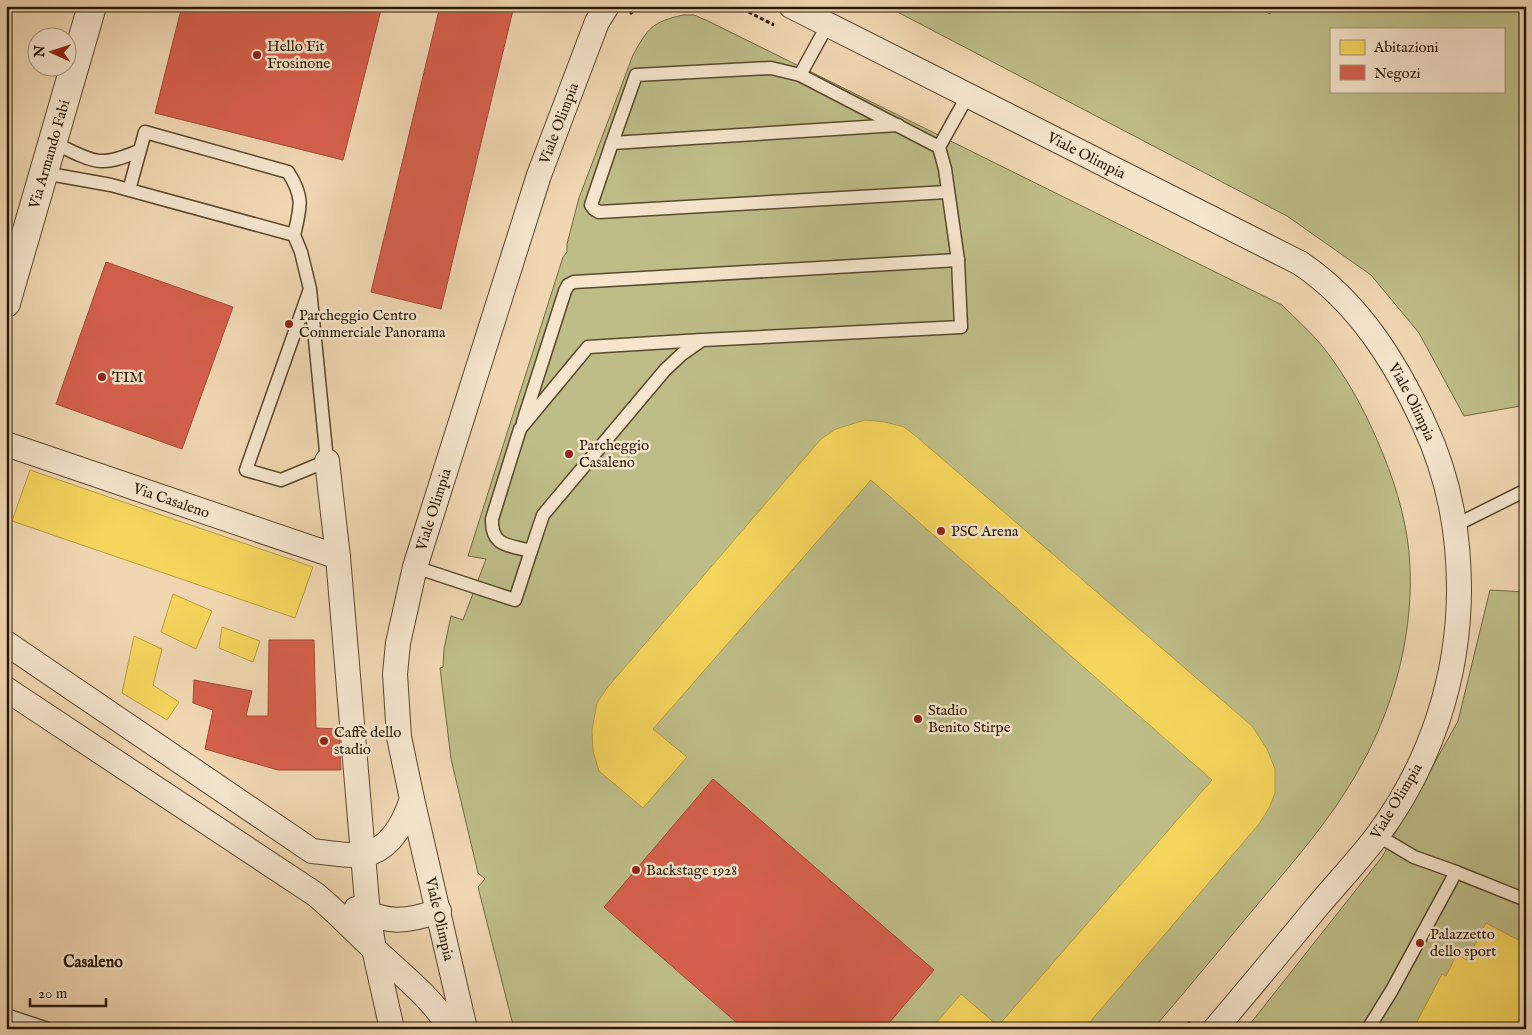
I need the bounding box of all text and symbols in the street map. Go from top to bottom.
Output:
north arrow [28,28,78,78]
legend [1330,28,1504,92]
place label: Hello Fit Frosinone [267,37,330,73]
text: Abitazioni [1373,38,1439,57]
text: N [31,45,49,59]
marker: Hello Fit Frosinone [251,49,263,61]
text: Negozi [1374,64,1421,83]
street label: Viale Olimpia [535,80,583,168]
street label: Via Armando Fabi [25,98,74,212]
street label: Viale Olimpia [1043,127,1129,184]
place label: Parcheggio Centro Commerciale Panorama [299,306,446,342]
marker: Parcheggio Centro Commerciale Panorama [283,318,295,330]
street label: Viale Olimpia [1383,359,1440,445]
place label: TIM [112,368,143,387]
marker: TIM [96,371,108,383]
place label: Parcheggio Casaleno [579,436,649,472]
marker: Parcheggio Casaleno [563,448,575,460]
street label: Viale Olimpia [411,465,456,554]
street label: Via Casaleno [130,479,212,523]
place label: PSC Arena [951,522,1019,541]
marker: PSC Arena [935,525,947,537]
place label: Stadio Benito Stirpe [928,701,1011,737]
marker: Stadio Benito Stirpe [912,713,924,725]
place label: Caffè dello stadio [334,723,401,759]
marker: Caffè dello stadio [318,735,330,747]
street label: Viale Olimpia [1366,759,1427,844]
place label: Backstage 1928 [646,861,737,880]
marker: Backstage 1928 [630,864,642,876]
street label: Viale Olimpia [420,874,458,963]
place label: Palazzetto dello sport [1430,925,1496,961]
marker: Palazzetto dello sport [1414,937,1426,949]
district label: Casaleno [63,953,123,973]
scale bar [30,975,106,1007]
text: 20 m [38,984,68,1003]

